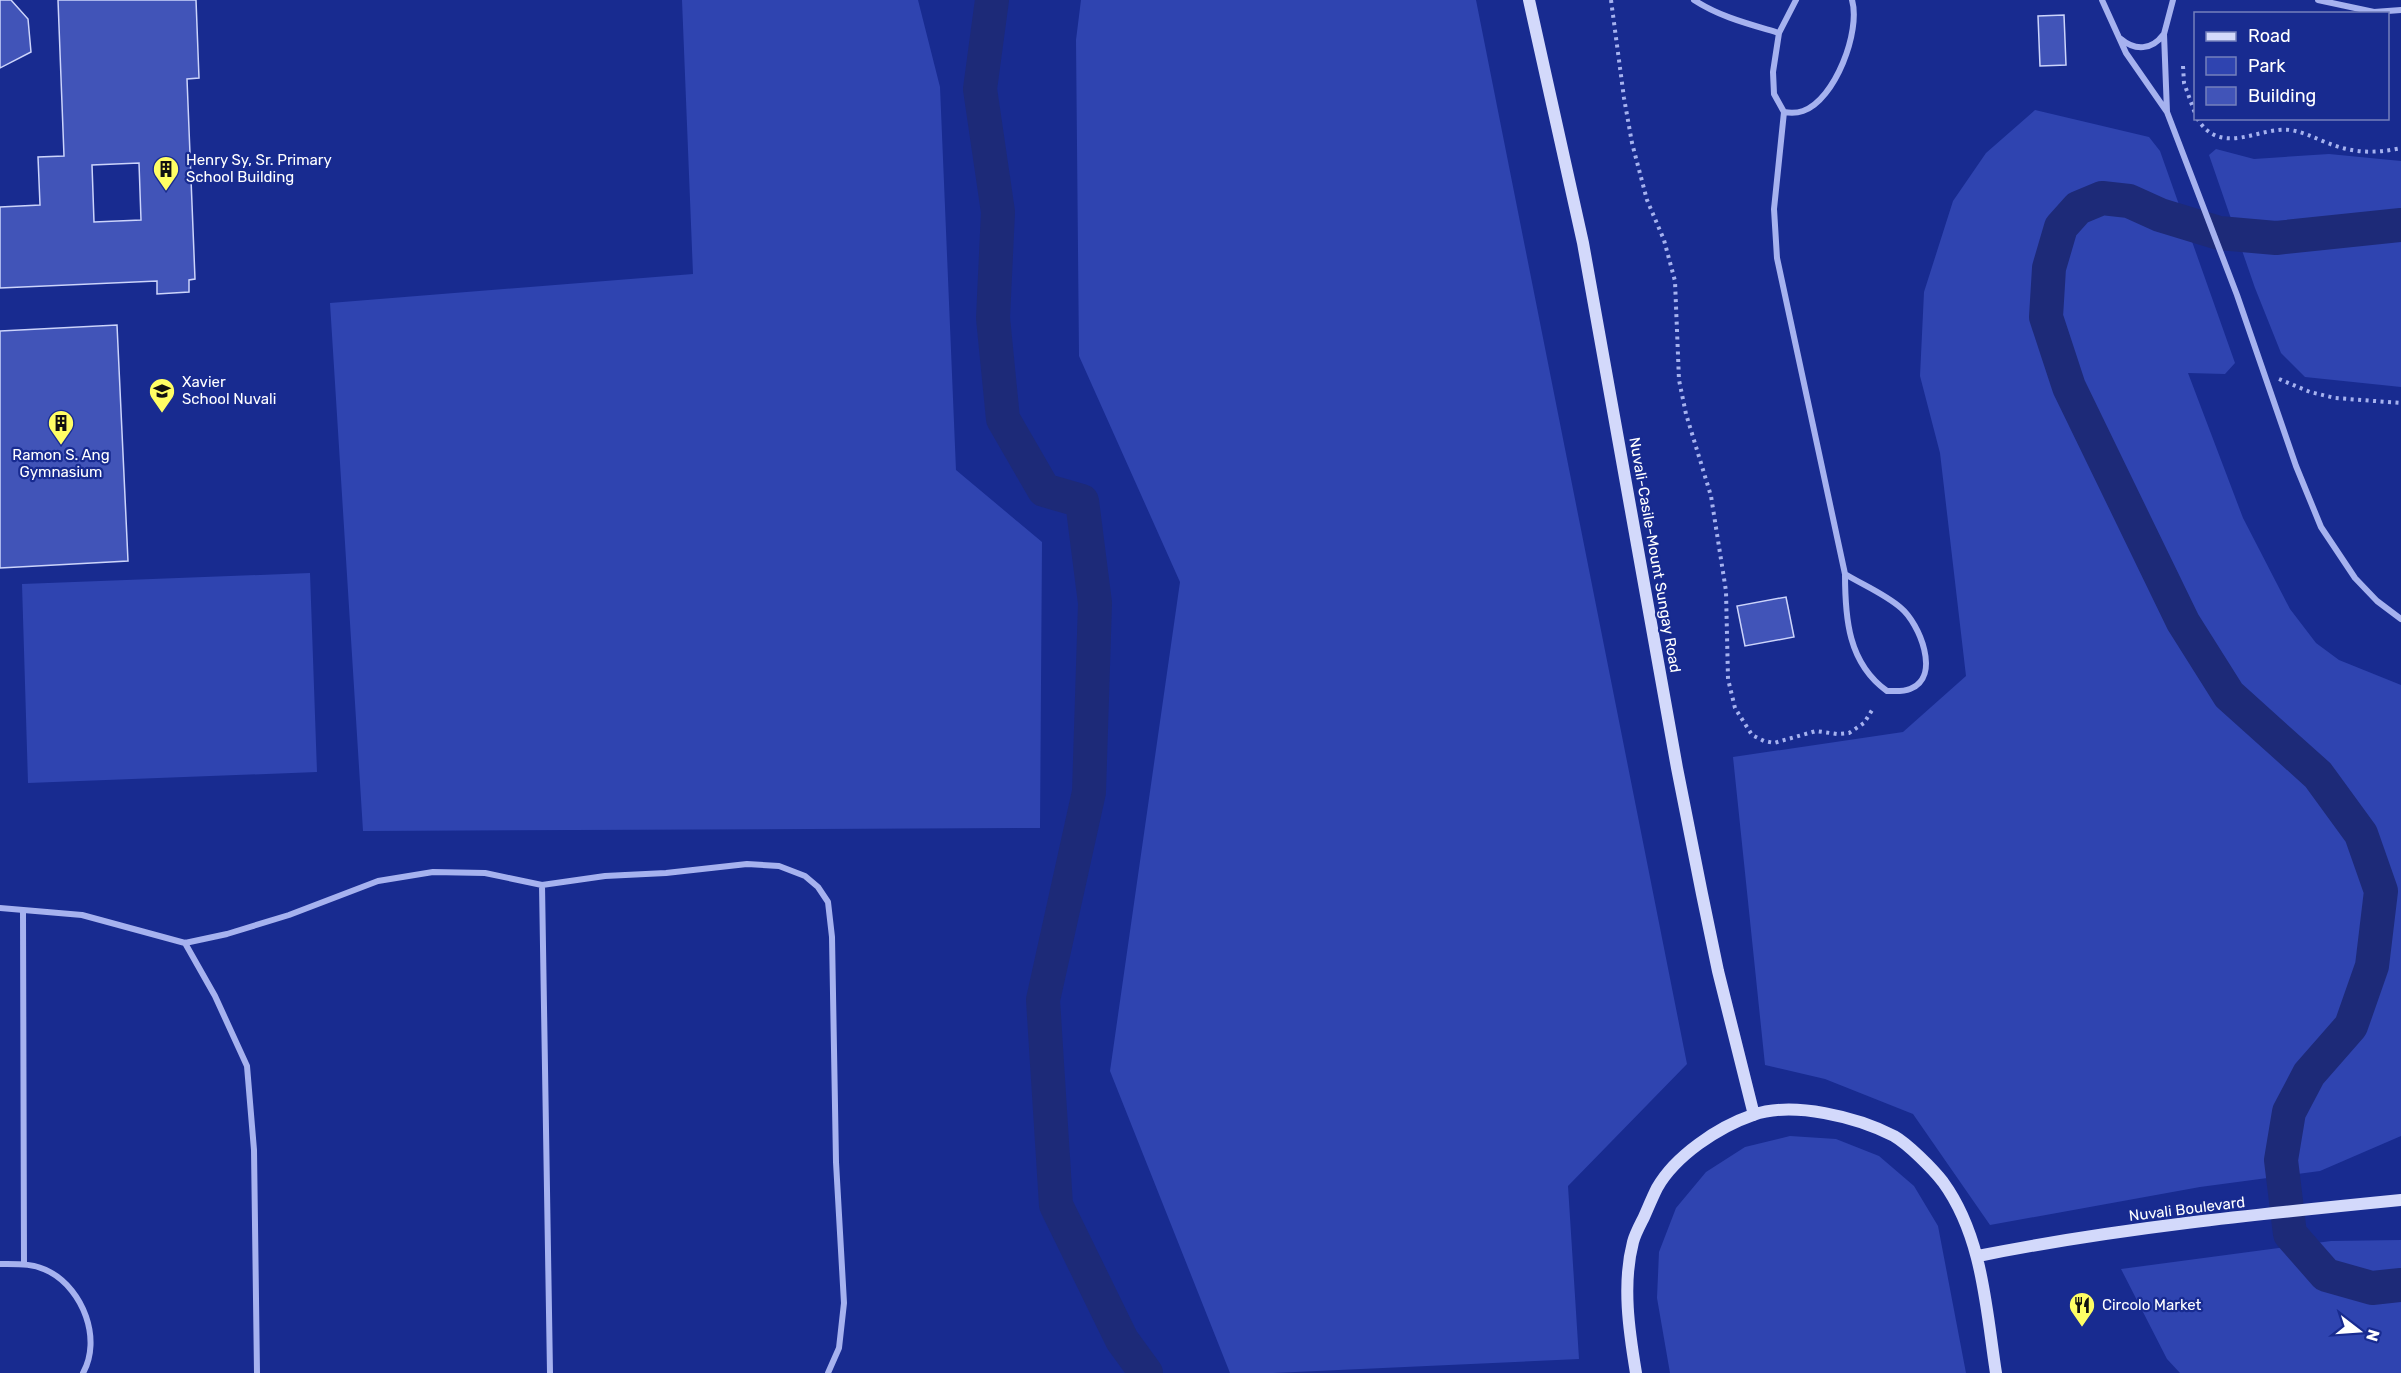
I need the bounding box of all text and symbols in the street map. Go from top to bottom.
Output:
legend [2194,12,2389,120]
text: Road [2248,25,2291,47]
text: Park [2248,55,2286,77]
text: Building [2248,85,2316,107]
place label: Henry Sy, Sr. Primary School Building [186,151,332,186]
building icon: Henry Sy, Sr. Primary School Building [151,154,181,192]
place label: Xavier School Nuvali [182,373,276,408]
school or university icon: Xavier School Nuvali [147,376,177,414]
building icon: Ramon S. Ang Gymnasium [46,408,76,446]
street label: Nuvali-Casile-Mount Sungay Road [1625,436,1685,674]
place label: Ramon S. Ang Gymnasium [12,446,110,481]
street label: Nuvali Boulevard [2128,1193,2246,1225]
restaurant icon: Circolo Market [2067,1290,2097,1328]
place label: Circolo Market [2102,1296,2202,1314]
north arrow [2329,1301,2389,1361]
text: N [2362,1327,2384,1344]

